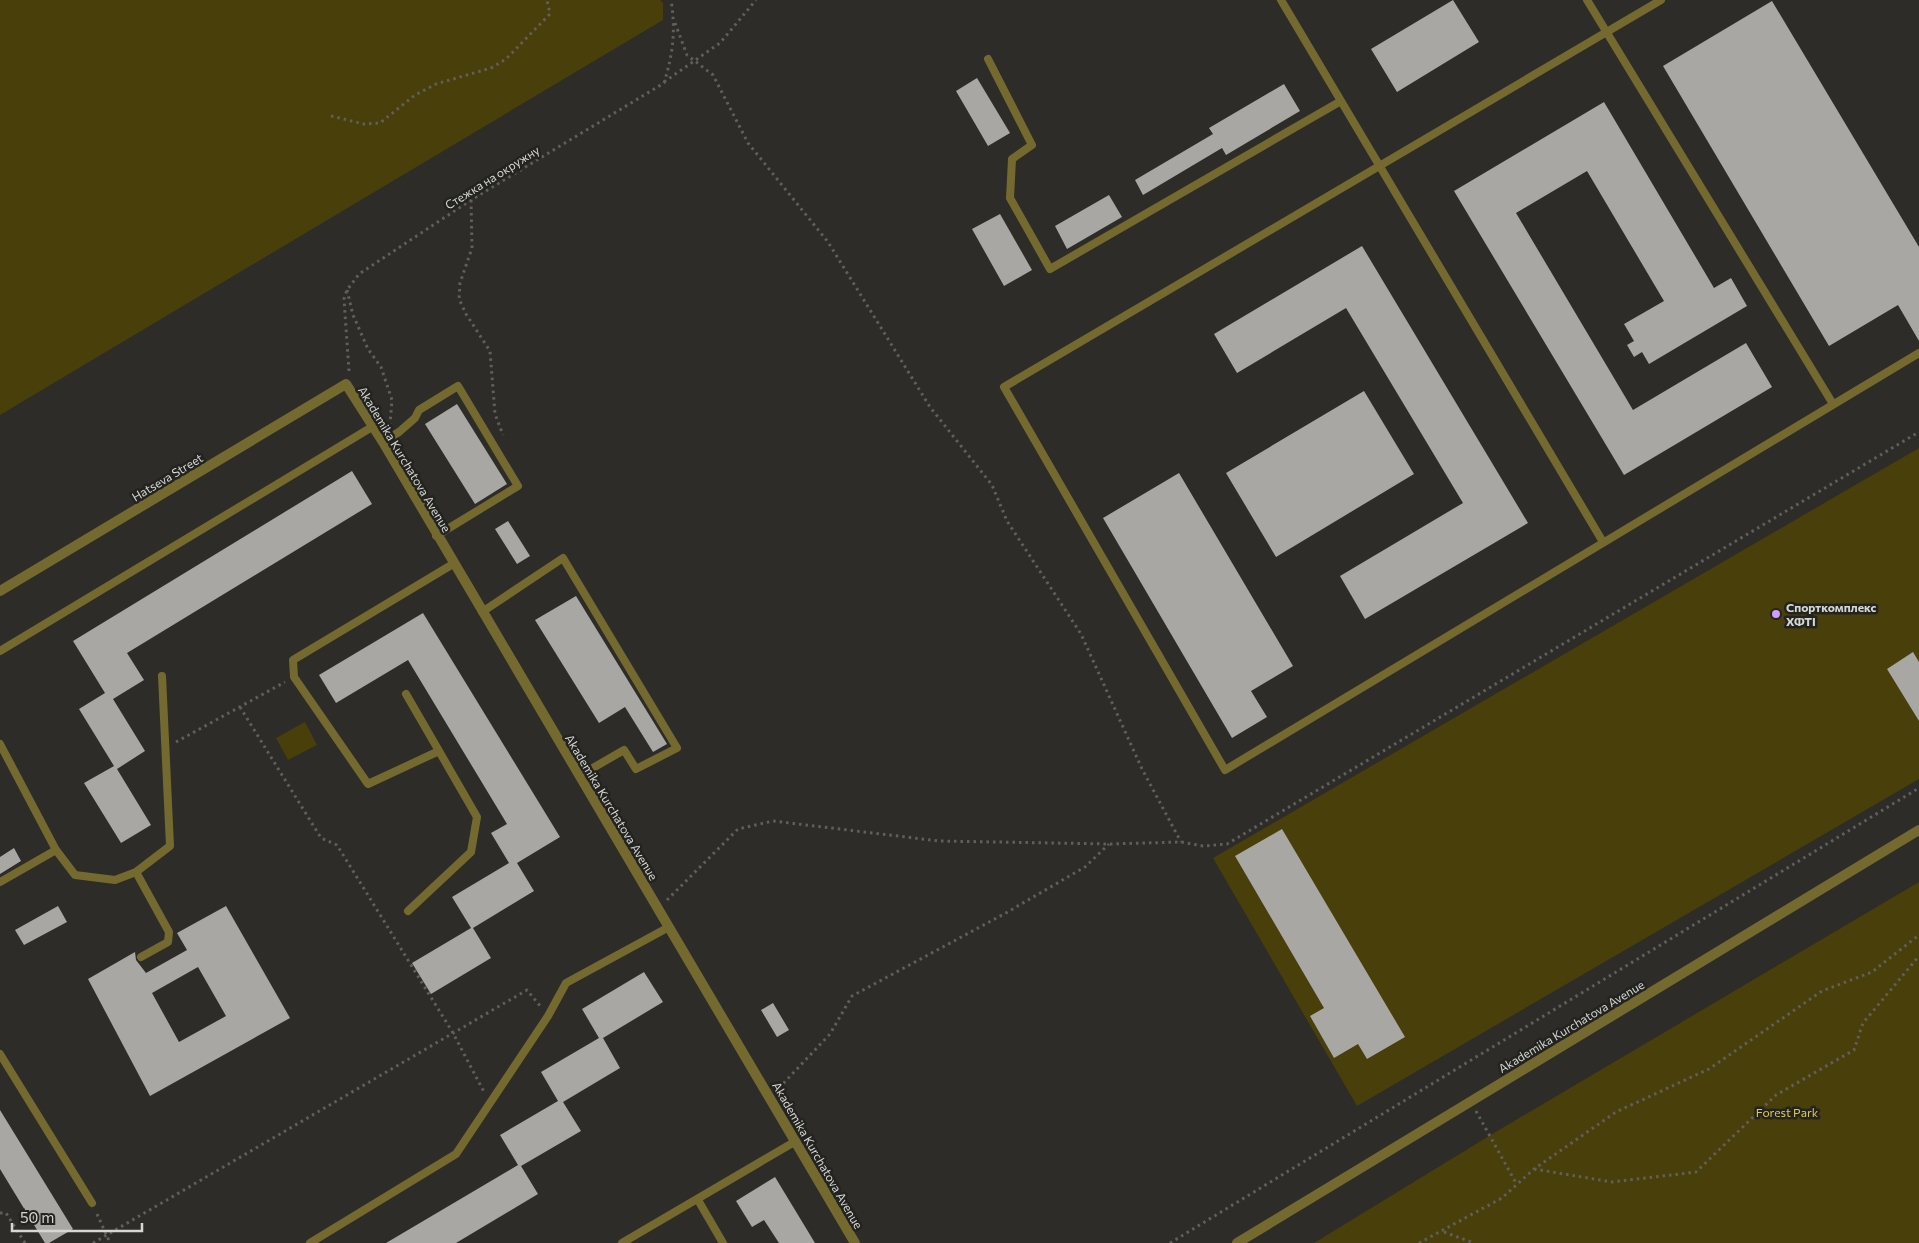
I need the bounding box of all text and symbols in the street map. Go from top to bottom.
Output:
street label: Стежка на окружну [442,142,542,212]
street label: Akademika Kurchatova Avenue [356,384,454,534]
street label: Hatseva Street [129,450,205,504]
place label: Спорткомплекс ХФТІ [1786,600,1877,628]
marker: Спорткомплекс ХФТІ [1770,608,1782,620]
street label: Akademika Kurchatova Avenue [563,732,661,882]
street label: Akademika Kurchatova Avenue [1496,977,1646,1075]
street label: Akademika Kurchatova Avenue [770,1079,866,1231]
park label: Forest Park [1756,1105,1819,1119]
scale bar [12,1200,142,1232]
text: 50 m [20,1208,54,1226]

